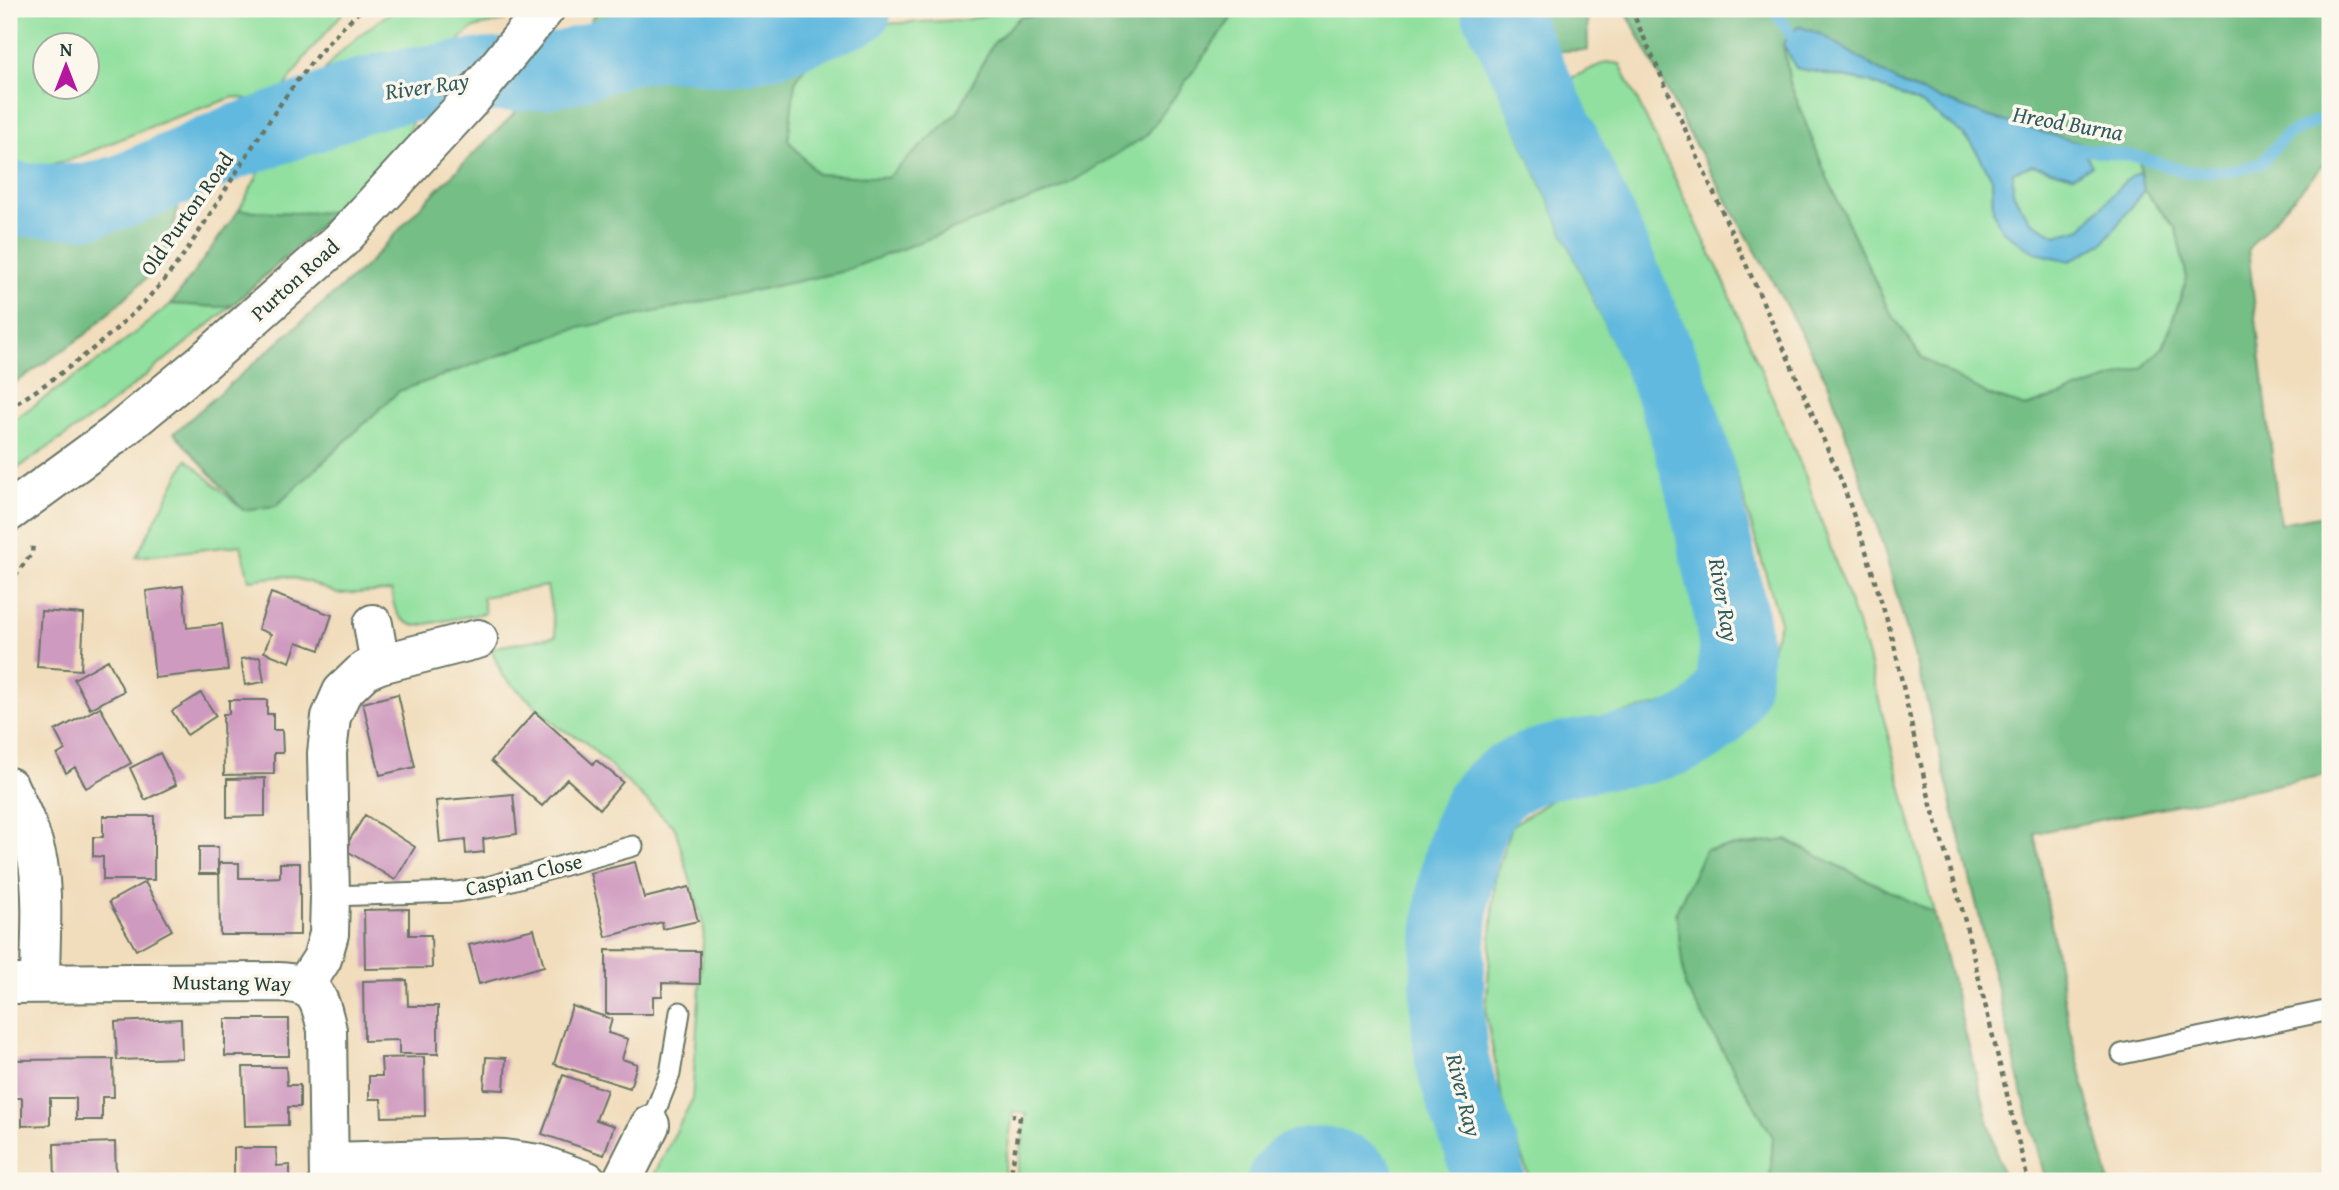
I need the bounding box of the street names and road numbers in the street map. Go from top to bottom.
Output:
street label: Old Purton Road [133,145,241,282]
street label: Purton Road [243,231,346,328]
street label: Caspian Close [462,845,586,904]
street label: Mustang Way [172,966,292,999]

